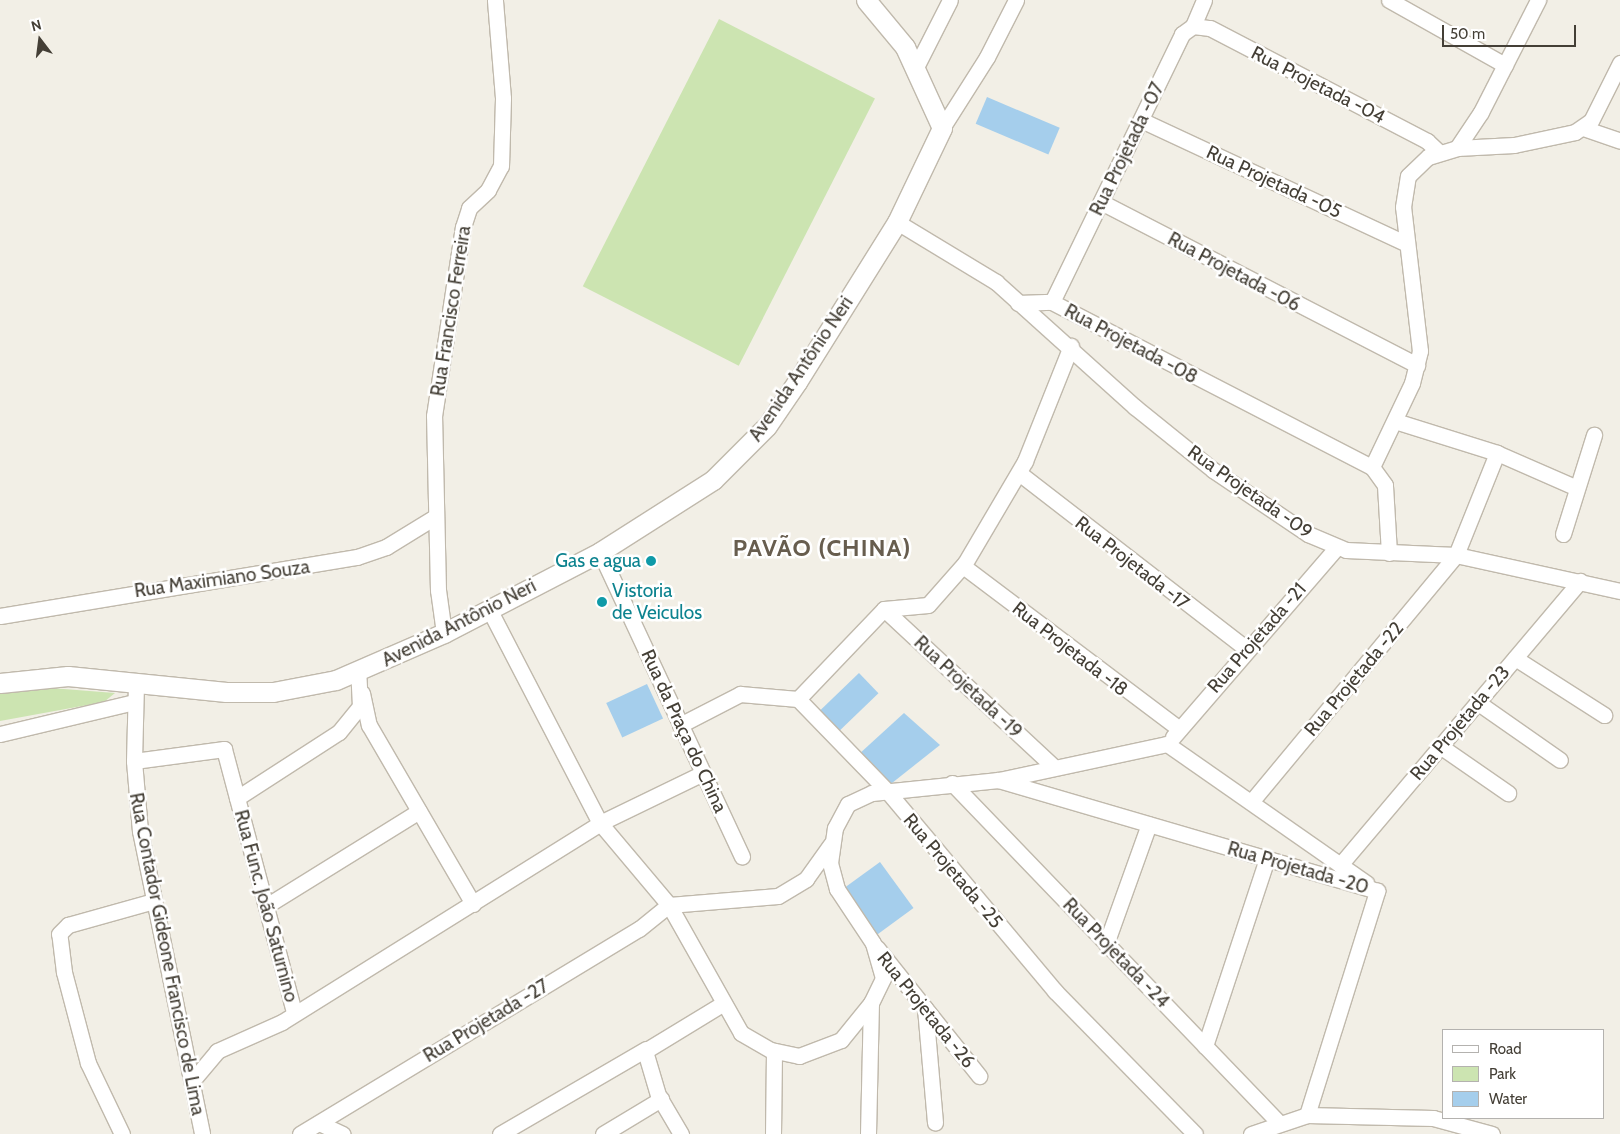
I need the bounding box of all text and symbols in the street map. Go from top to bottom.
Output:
north arrow [15,15,65,65]
scale bar [1445,15,1579,47]
text: N [29,16,43,35]
text: 50 m [1450,25,1485,43]
street label: Rua Projetada -04 [1247,41,1389,129]
street label: Rua Projetada -07 [1085,79,1169,219]
street label: Rua Projetada -05 [1203,141,1345,223]
street label: Rua Francisco Ferreira [426,224,476,398]
street label: Rua Projetada -06 [1164,227,1304,317]
street label: Avenida Antônio Neri [744,292,858,446]
street label: Rua Projetada -08 [1061,299,1201,389]
street label: Rua Projetada -09 [1183,441,1317,543]
street label: Rua Projetada -17 [1071,511,1193,615]
district label: PAVÃO (CHINA) [731,534,913,562]
place label: Gas e agua [555,550,641,572]
street label: Rua Maximiano Souza [133,555,311,603]
marker: Gas e agua [645,555,657,567]
street label: Avenida Antônio Neri [378,574,540,672]
street label: Rua Projetada -21 [1203,578,1311,698]
place label: Vistoria de Veiculos [612,580,702,624]
marker: Vistoria de Veiculos [596,596,608,608]
street label: Rua Projetada -18 [1008,597,1132,701]
street label: Rua Projetada -22 [1300,617,1408,741]
street label: Rua Projetada -19 [909,631,1027,743]
street label: Rua da Praça do China [636,646,732,816]
street label: Rua Projetada -23 [1405,661,1515,785]
street label: Rua Contador Gideone Francisco de Lima [125,791,209,1117]
street label: Rua Func. João Saturnino [229,807,303,1005]
street label: Rua Projetada -25 [898,809,1008,933]
street label: Rua Projetada -20 [1225,837,1371,899]
street label: Rua Projetada -24 [1058,894,1174,1012]
street label: Rua Projetada -26 [872,947,980,1073]
street label: Rua Projetada -27 [419,975,553,1067]
legend [1442,1029,1605,1119]
text: Road [1489,1040,1522,1058]
text: Park [1489,1065,1516,1083]
text: Water [1489,1090,1527,1108]

